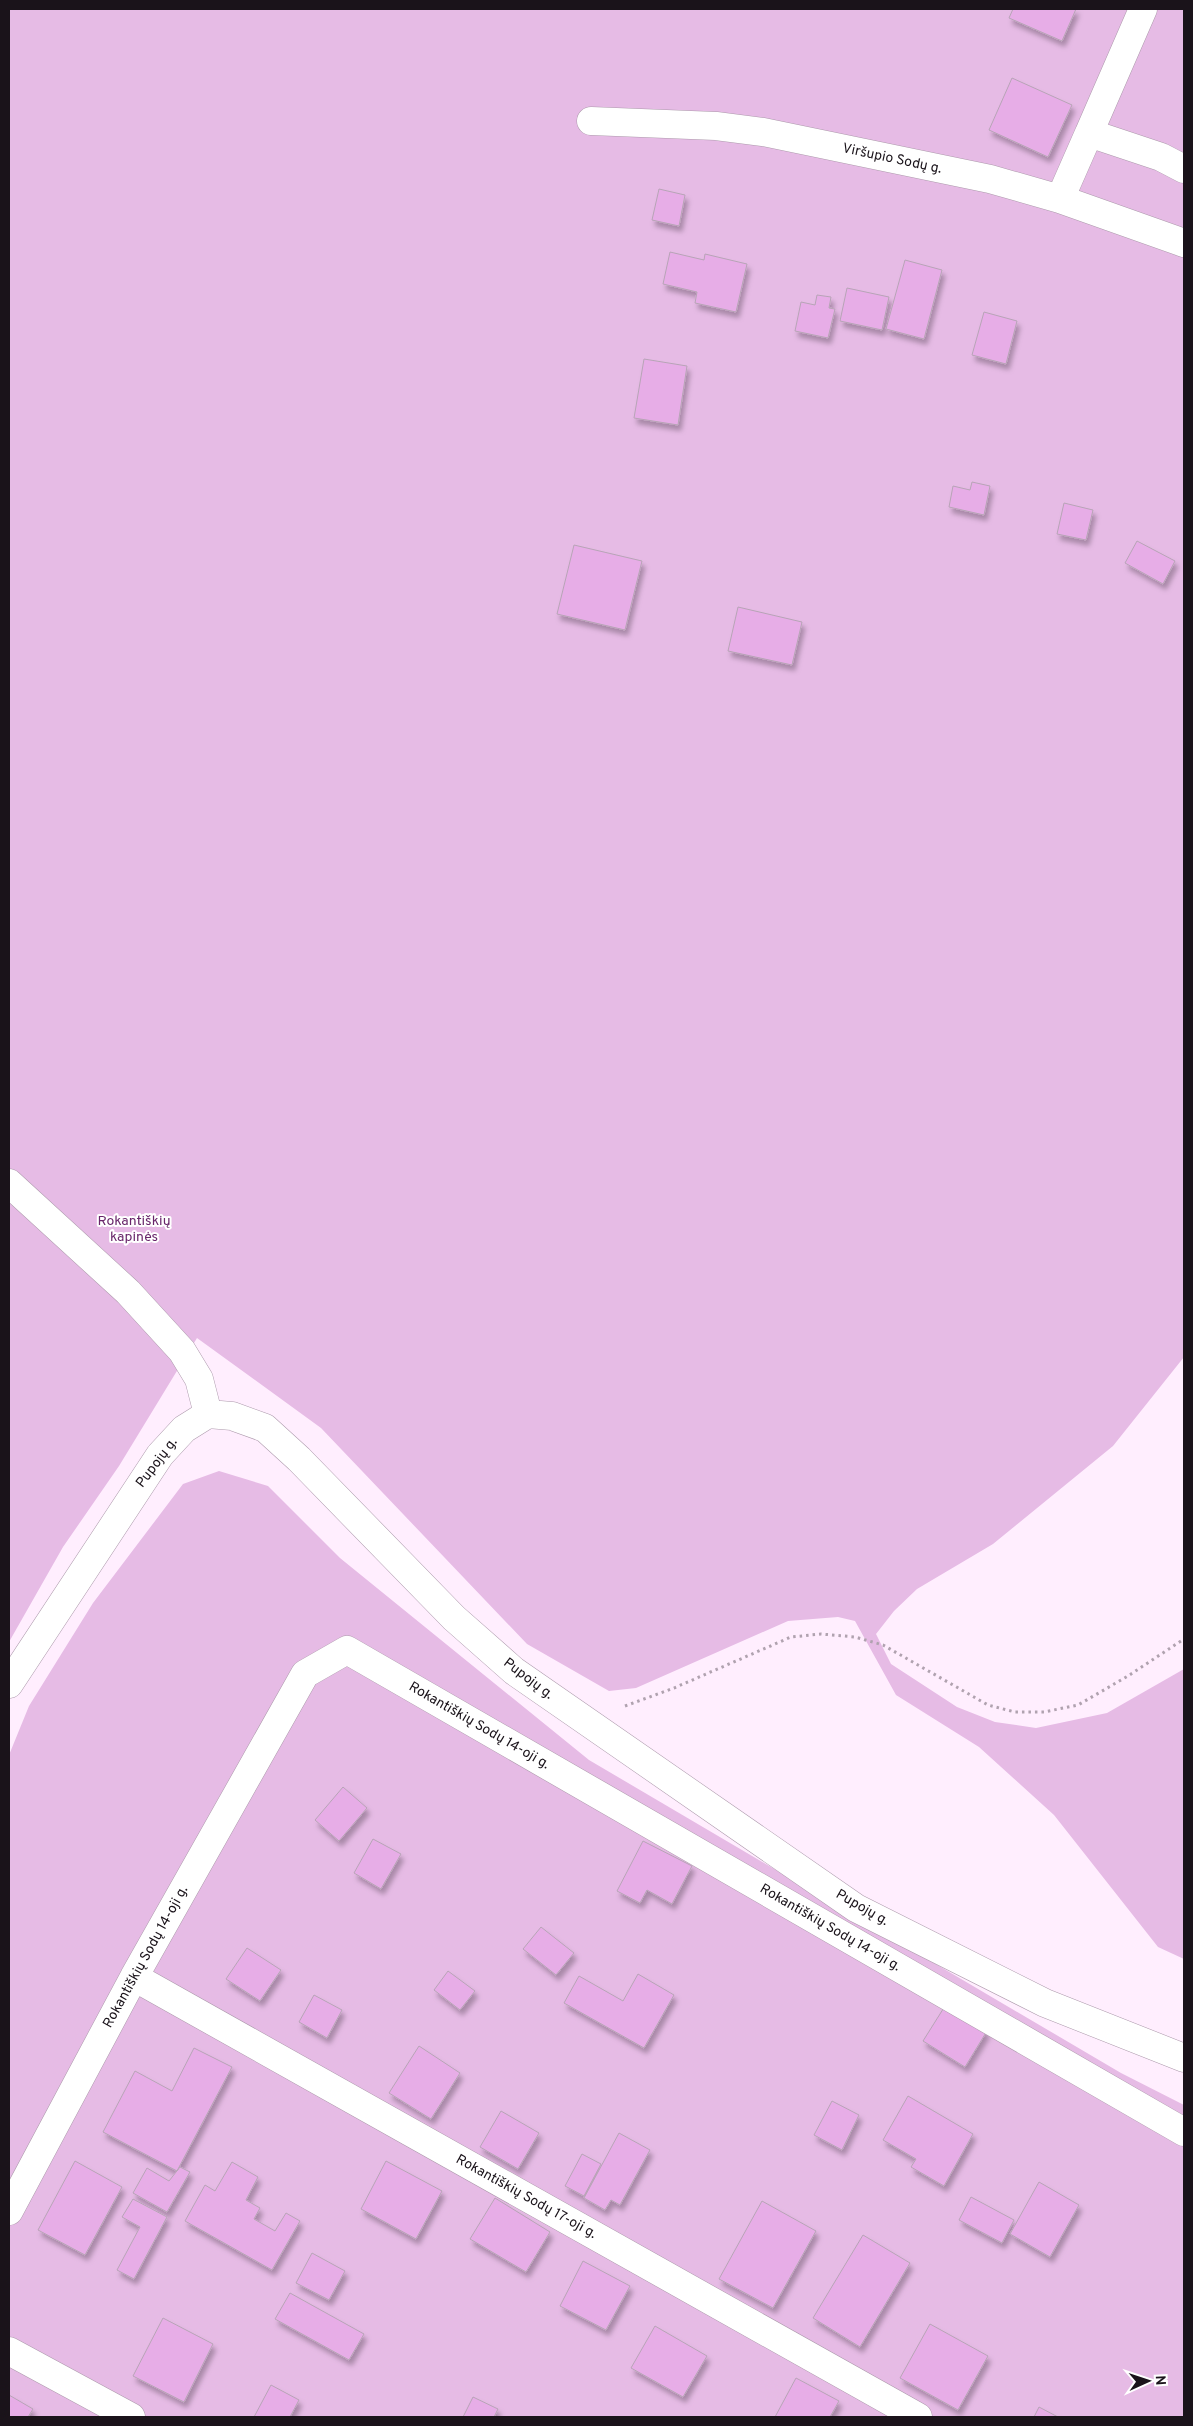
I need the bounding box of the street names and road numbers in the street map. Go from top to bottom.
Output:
street label: Viršupio Sodų g. [841,140,943,178]
street label: Pupojų g. [133,1435,181,1491]
street label: Pupojų g. [500,1655,556,1703]
street label: Rokantiškių Sodų 14-oji g. [405,1679,553,1773]
street label: Rokantiškių Sodų 14-oji g. [756,1881,904,1975]
street label: Rokantiškių Sodų 14-oji g. [100,1883,192,2031]
street label: Pupojų g. [833,1886,891,1930]
street label: Rokantiškių Sodų 17-oji g. [453,2151,599,2243]

